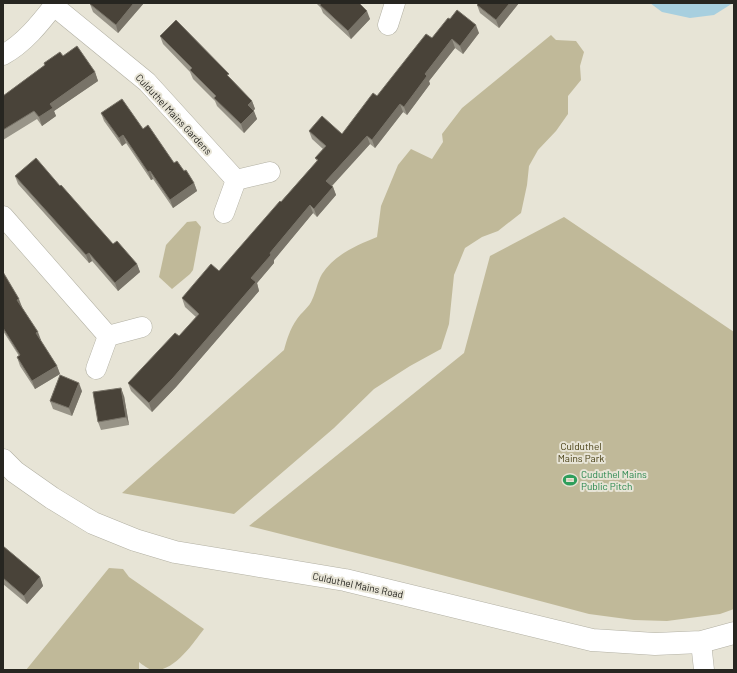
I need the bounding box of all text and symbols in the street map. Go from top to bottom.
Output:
street label: Culduthel Mains Gardens [133,71,215,157]
park label: Culduthel Mains Park [558,440,604,464]
place label: Cuduthel Mains Public Pitch [581,468,647,492]
sports icon: Cuduthel Mains Public Pitch [562,472,578,488]
street label: Culduthel Mains Road [312,570,404,600]

